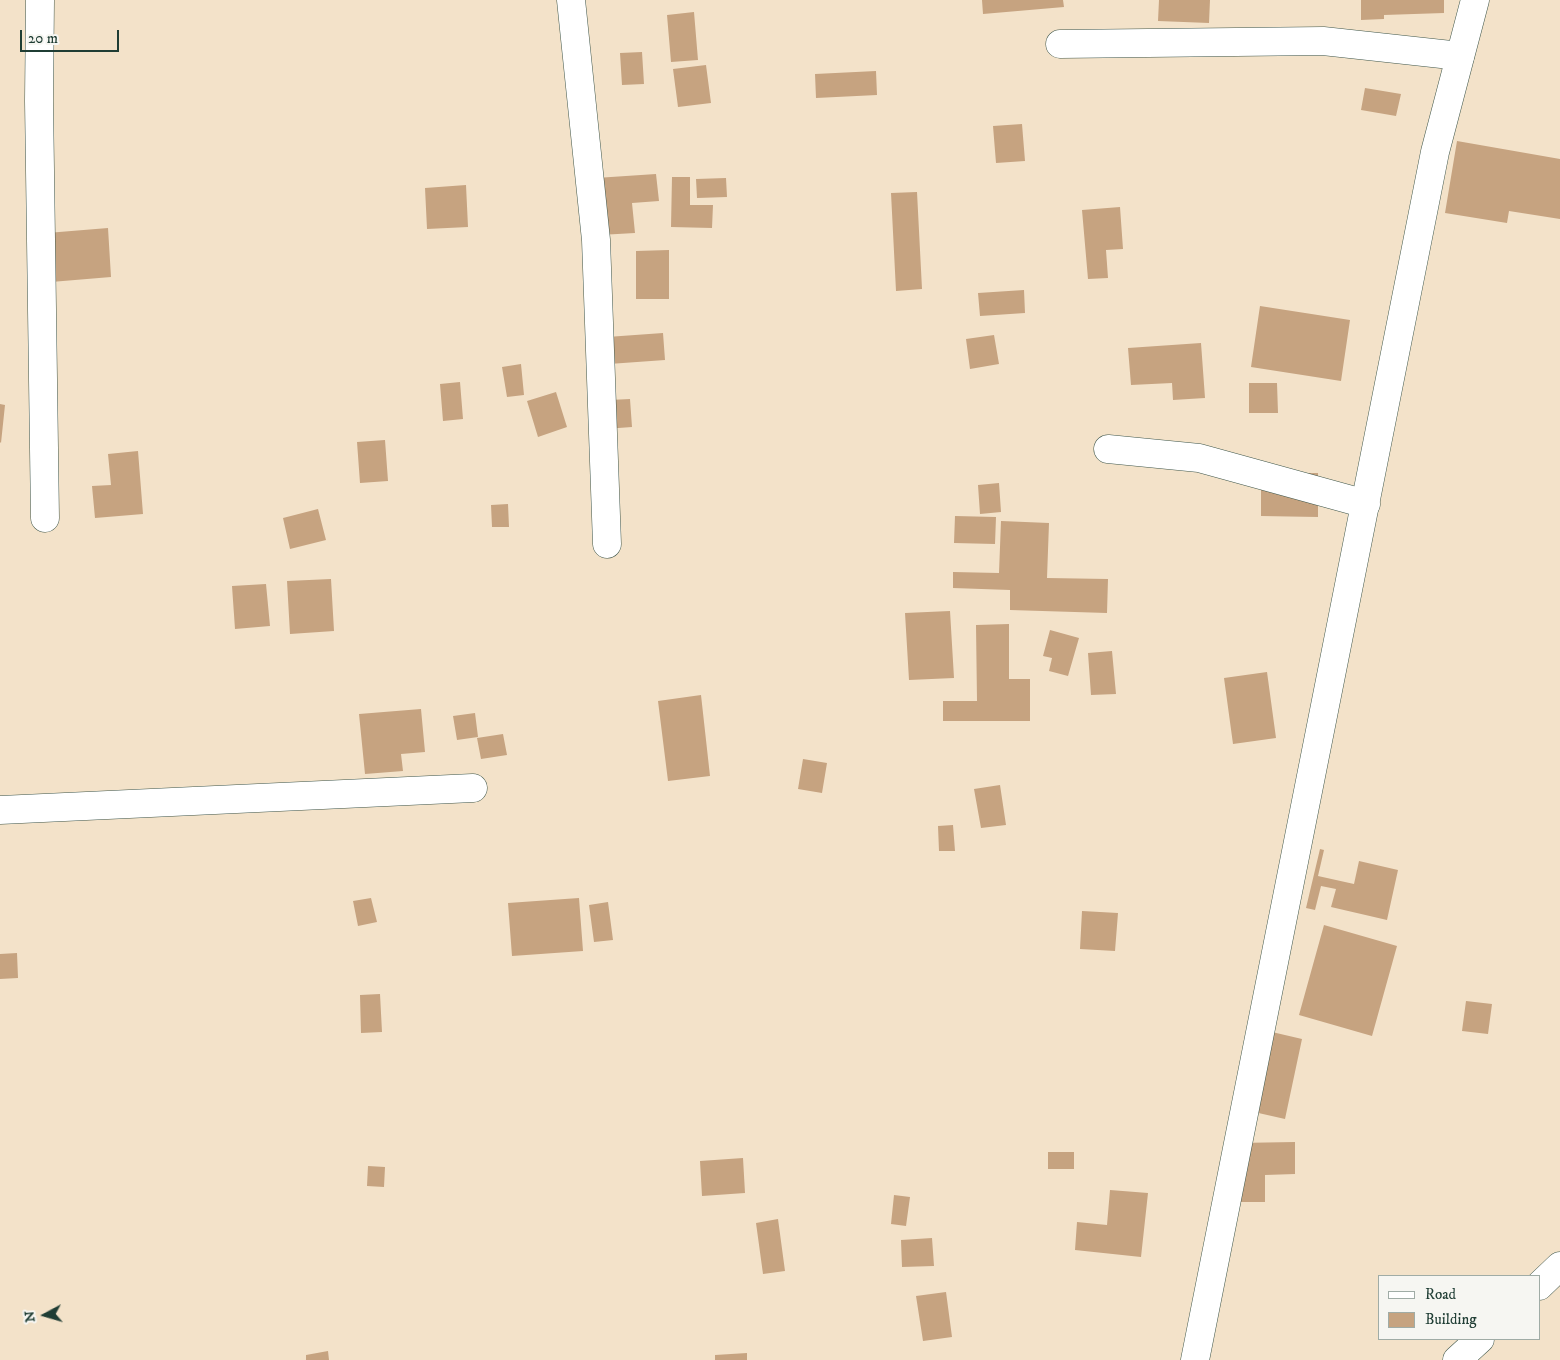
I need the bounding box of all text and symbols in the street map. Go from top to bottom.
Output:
scale bar [22,20,121,52]
text: 20 m [28,29,58,48]
legend [1378,1275,1540,1340]
text: Road [1425,1285,1456,1304]
north arrow [20,1290,70,1340]
text: N [21,1310,40,1323]
text: Building [1425,1310,1477,1329]

